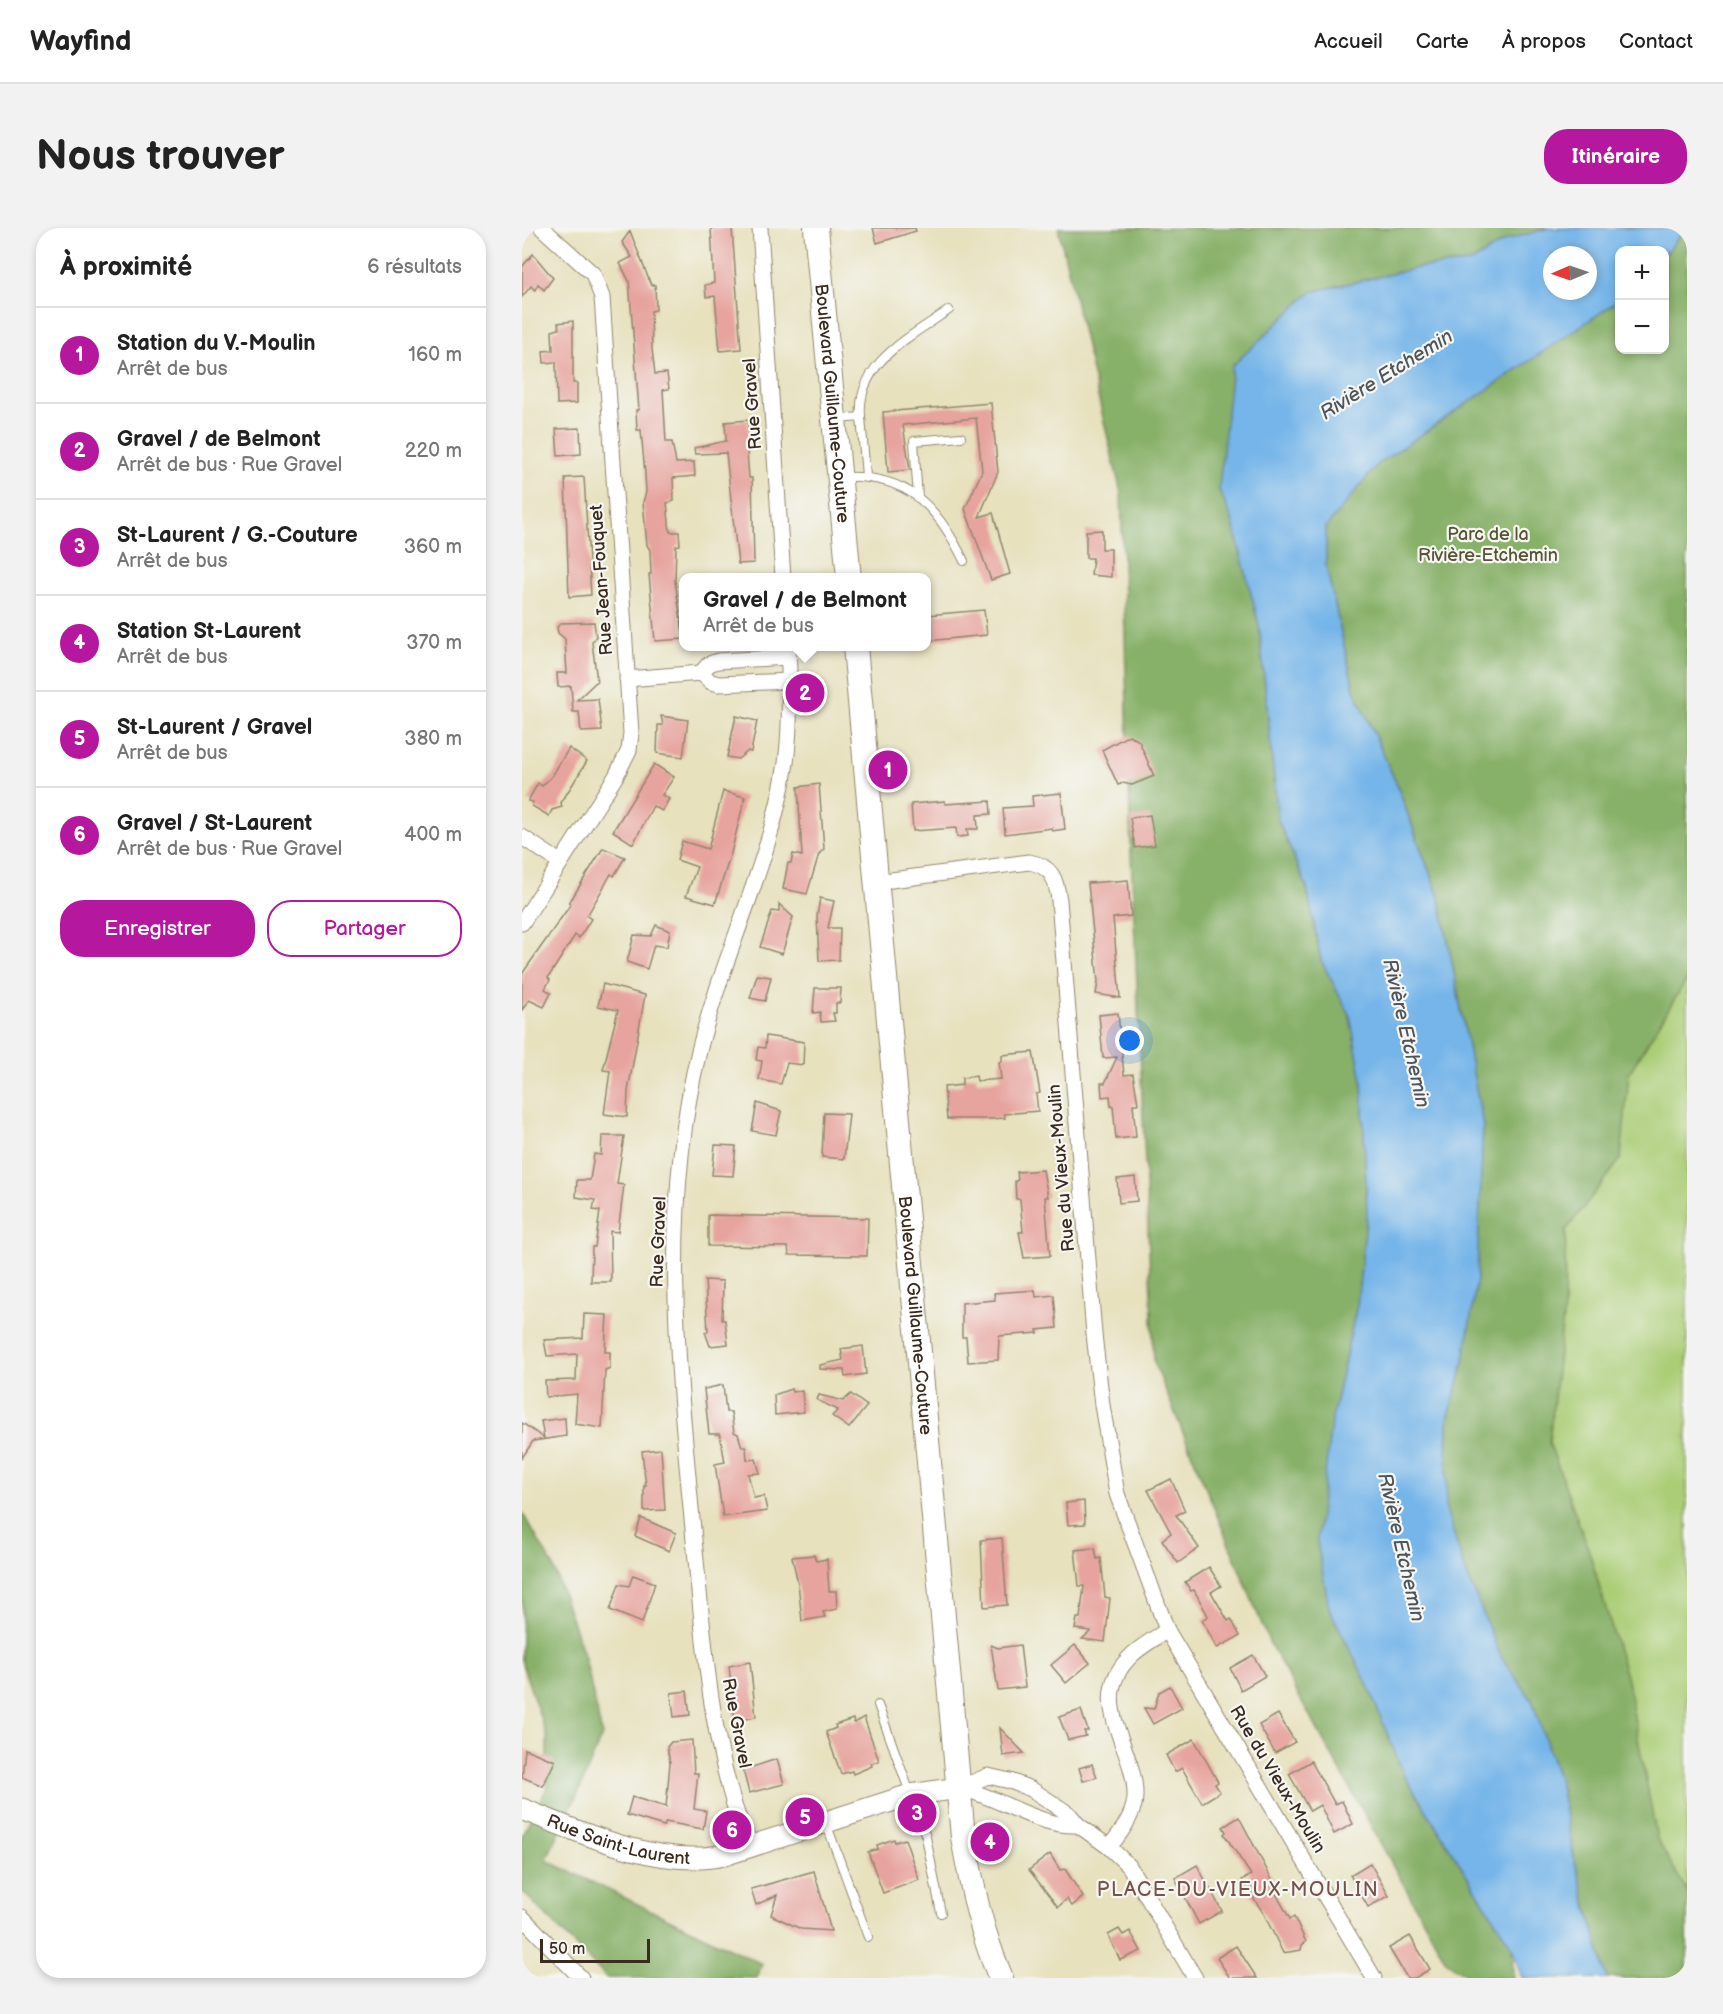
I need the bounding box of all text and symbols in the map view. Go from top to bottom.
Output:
text: Wayfind [30,25,131,58]
text: Accueil [1314,29,1383,54]
text: Carte [1416,29,1469,54]
text: À propos [1502,29,1586,54]
text: Contact [1619,29,1693,54]
button: Itinéraire [1544,129,1687,184]
text: Nous trouver [36,131,284,182]
north arrow [1543,246,1597,300]
map controls [1615,246,1669,354]
button: + [1615,246,1669,300]
text: À proximité [60,252,192,283]
text: 6 résultats [367,255,462,279]
street label: Boulevard Guillaume-Couture [810,283,854,524]
button: − [1615,300,1669,354]
water label: Rivière Etchemin [1316,324,1457,425]
text: Station du V.-Moulin [117,330,316,357]
text: 1 [75,343,84,367]
text: 160 m [408,343,462,367]
text: Arrêt de bus [117,357,228,381]
street label: Rue Gravel [739,358,766,450]
text: Gravel / de Belmont [117,426,321,453]
text: 2 [74,439,85,463]
text: 220 m [405,439,462,463]
text: Arrêt de bus · Rue Gravel [117,453,342,477]
street label: Rue Jean-Fouquet [586,503,617,656]
text: St-Laurent / G.-Couture [117,522,358,549]
park label: Parc de la Rivière-Etchemin [1418,524,1558,566]
text: 3 [74,535,85,559]
text: 360 m [404,535,462,559]
text: Arrêt de bus [117,549,228,573]
popup [679,573,931,651]
text: Gravel / de Belmont [703,587,907,614]
text: Arrêt de bus [703,614,814,638]
text: Station St-Laurent [117,618,301,645]
text: 4 [74,631,85,655]
text: 370 m [406,631,462,655]
text: Arrêt de bus [117,645,228,669]
pin: 2 [786,670,824,716]
text: St-Laurent / Gravel [117,714,312,741]
text: 5 [74,727,85,751]
text: 380 m [404,727,462,751]
text: Arrêt de bus [117,741,228,765]
pin: 1 [868,748,908,792]
text: Gravel / St-Laurent [117,810,312,837]
text: 6 [73,823,86,847]
text: 400 m [404,823,462,847]
text: Arrêt de bus · Rue Gravel [117,837,342,861]
button: Enregistrer [60,900,255,957]
button: Partager [267,900,462,957]
water label: Rivière Etchemin [1377,956,1435,1110]
your location [1115,1026,1144,1055]
street label: Rue du Vieux-Moulin [1044,1083,1079,1253]
street label: Boulevard Guillaume-Couture [894,1195,937,1436]
street label: Rue Gravel [646,1196,671,1288]
water label: Rivière Etchemin [1372,1470,1430,1624]
street label: Rue Gravel [717,1676,756,1770]
street label: Rue du Vieux-Moulin [1225,1702,1330,1857]
pin: 3 [898,1790,936,1836]
pin: 5 [786,1794,824,1840]
pin: 6 [712,1808,752,1852]
street label: Rue Saint-Laurent [544,1810,691,1869]
pin: 4 [970,1820,1010,1864]
district label: PLACE-DU-VIEUX-MOULIN [1097,1878,1379,1902]
scale bar [540,1936,650,1964]
text: 50 m [549,1940,585,1959]

